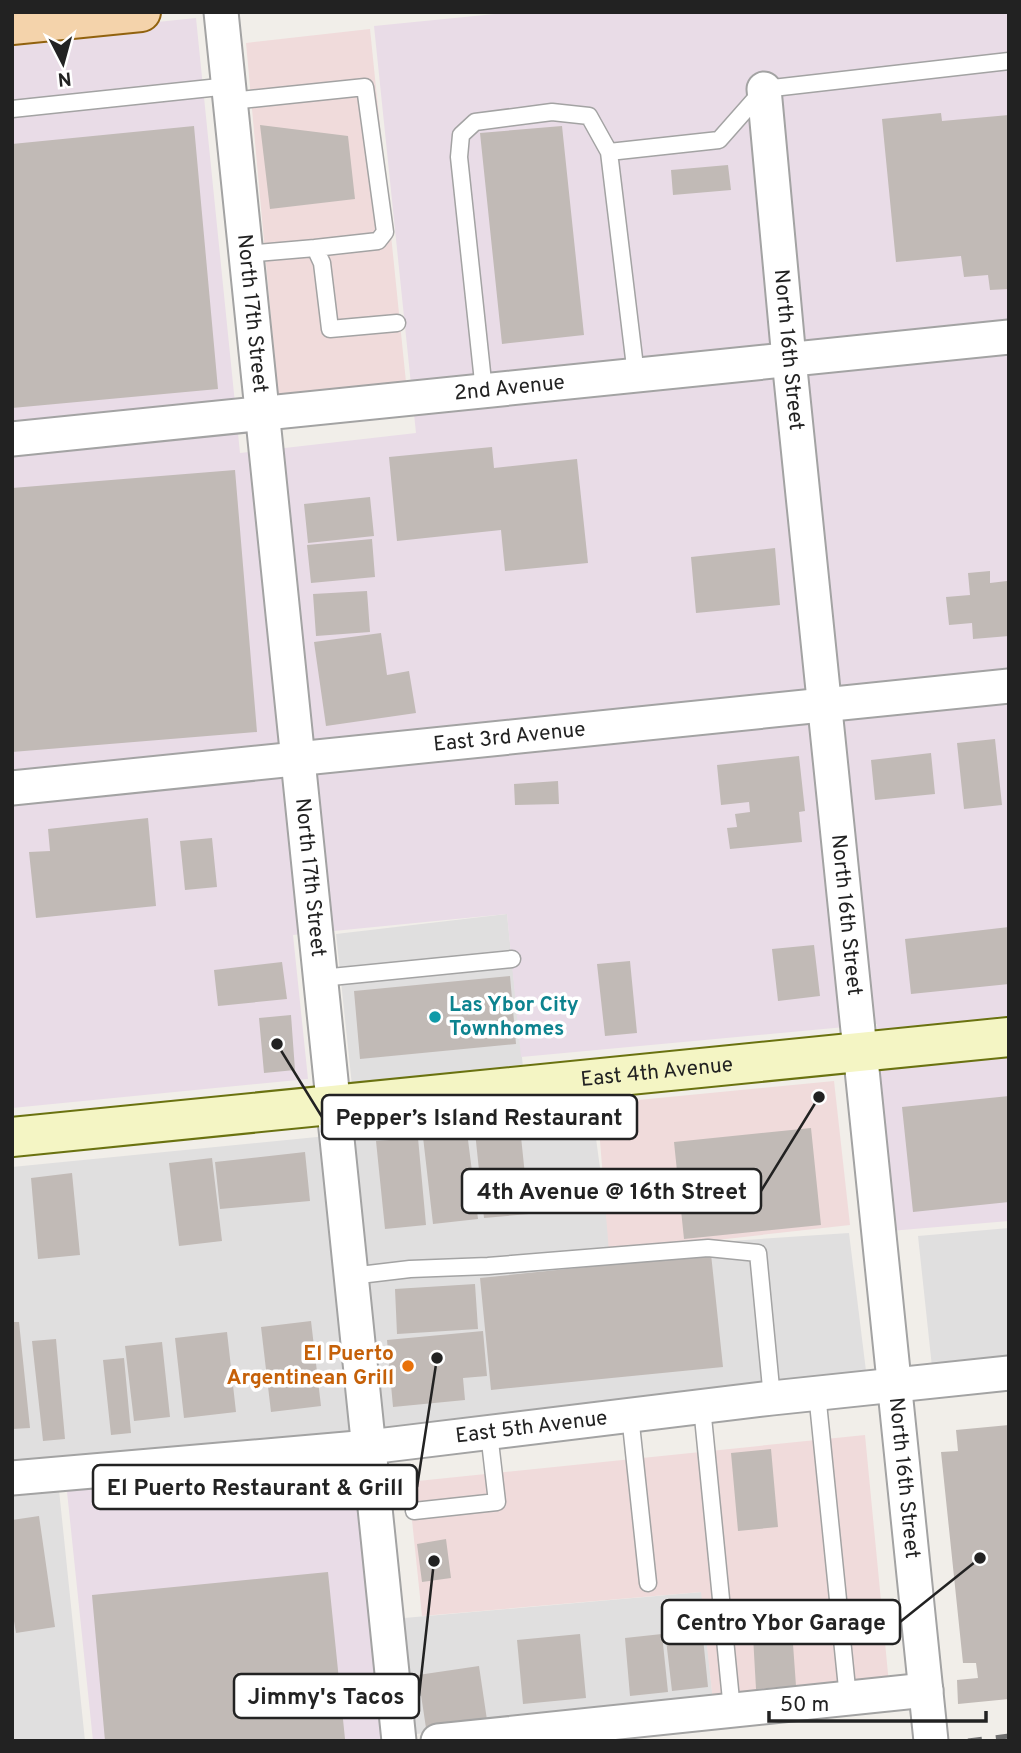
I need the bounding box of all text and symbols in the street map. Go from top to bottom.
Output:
north arrow [28,28,98,98]
text: N [57,65,73,91]
street label: North 17th Street [230,233,274,394]
street label: North 16th Street [767,268,810,432]
street label: 2nd Avenue [453,369,566,407]
street label: East 3rd Avenue [432,716,587,758]
street label: North 17th Street [288,797,332,958]
street label: North 16th Street [824,833,868,997]
place label: Las Ybor City Townhomes [449,992,579,1043]
marker: Las Ybor City Townhomes [427,1009,443,1025]
street label: East 4th Avenue [579,1051,734,1093]
callout: Pepper’s Island Restaurant [322,1095,637,1139]
text: Pepper’s Island Restaurant [335,1105,623,1134]
callout: 4th Avenue @ 16th Street [462,1169,761,1213]
text: 4th Avenue @ 16th Street [477,1179,747,1208]
place label: El Puerto Argentinean Grill [226,1341,394,1392]
marker: El Puerto Argentinean Grill [400,1358,416,1374]
street label: North 16th Street [882,1396,926,1560]
street label: East 5th Avenue [454,1405,609,1450]
callout: El Puerto Restaurant & Grill [93,1465,417,1509]
text: El Puerto Restaurant & Grill [107,1475,403,1504]
callout: Centro Ybor Garage [662,1600,900,1644]
text: Centro Ybor Garage [676,1610,886,1639]
callout: Jimmy's Tacos [234,1674,419,1718]
scale bar [769,1680,986,1724]
text: Jimmy's Tacos [247,1684,405,1713]
text: 50 m [780,1692,829,1719]

